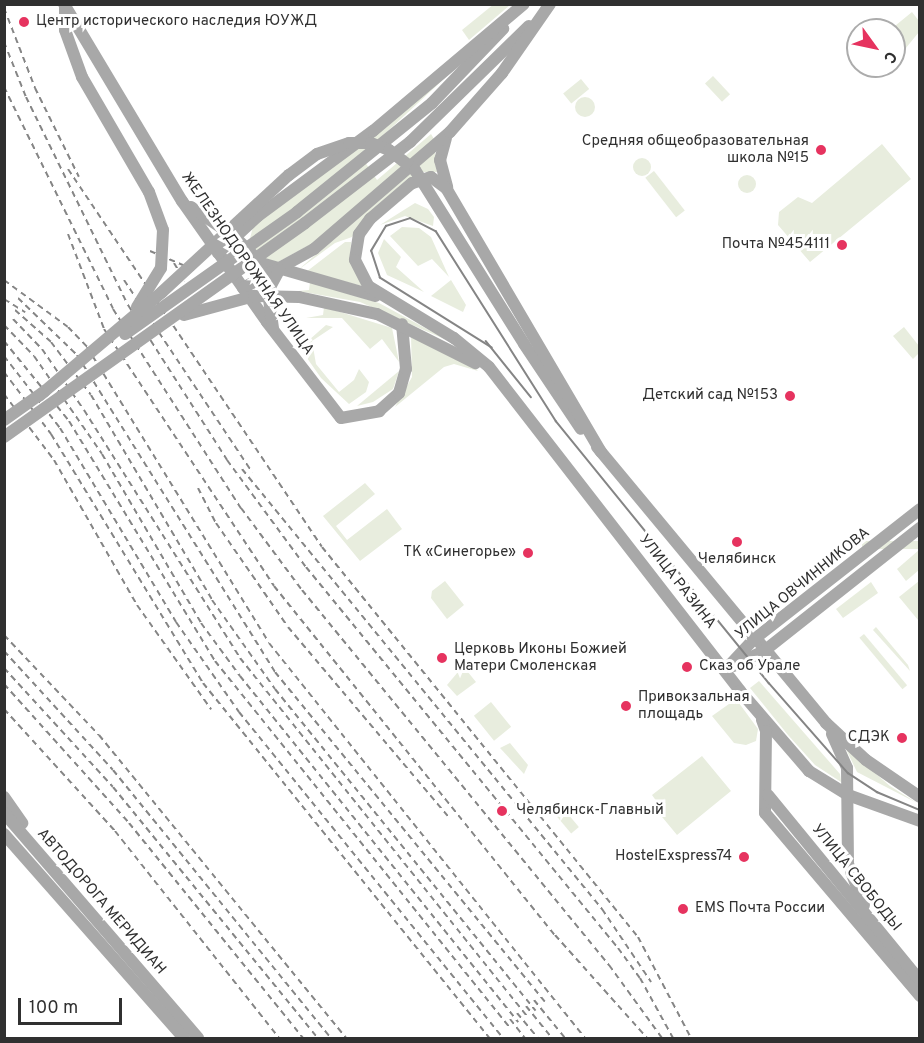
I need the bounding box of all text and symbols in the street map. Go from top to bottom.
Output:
place label: Центр исторического наследия ЮУЖД [36,13,317,31]
marker: Центр исторического наследия ЮУЖД [17,15,31,29]
north arrow [846,18,906,78]
text: С [878,47,901,66]
place label: Средняя общеобразовательная школа №15 [582,132,809,167]
marker: Средняя общеобразовательная школа №15 [814,143,828,157]
street label: ЖЕЛЕЗНОДОРОЖНАЯ УЛИЦА [177,169,317,359]
place label: Почта №454111 [722,236,830,254]
marker: Почта №454111 [835,238,849,252]
place label: Детский сад №153 [642,387,778,405]
marker: Детский сад №153 [783,389,797,403]
street label: УЛИЦА ОВЧИННИКОВА [732,524,874,644]
street label: УЛИЦА РАЗИНА [634,531,720,633]
marker: Челябинск [730,535,744,549]
place label: ТК «Синегорье» [403,544,516,562]
marker: ТК «Синегорье» [521,546,535,560]
place label: Челябинск [698,551,776,569]
place label: Церковь Иконы Божией Матери Смоленская [454,640,627,675]
marker: Церковь Иконы Божией Матери Смоленская [435,651,449,665]
place label: Сказ об Урале [699,658,800,676]
marker: Сказ об Урале [680,660,694,674]
place label: Привокзальная площадь [638,688,750,723]
marker: Привокзальная площадь [619,699,633,713]
place label: СДЭК [848,729,890,747]
marker: СДЭК [895,731,909,745]
marker: Челябинск-Главный [493,802,511,820]
place label: Челябинск-Главный [516,802,664,820]
street label: УЛИЦА СВОБОДЫ [807,821,905,935]
street label: АВТОДОРОГА МЕРИДИАН [33,825,169,979]
place label: HostelExspress74 [615,848,732,866]
marker: HostelExspress74 [737,850,751,864]
place label: EMS Почта России [695,900,825,918]
marker: EMS Почта России [676,902,690,916]
scale bar [21,986,124,1024]
text: 100 m [29,997,78,1020]

